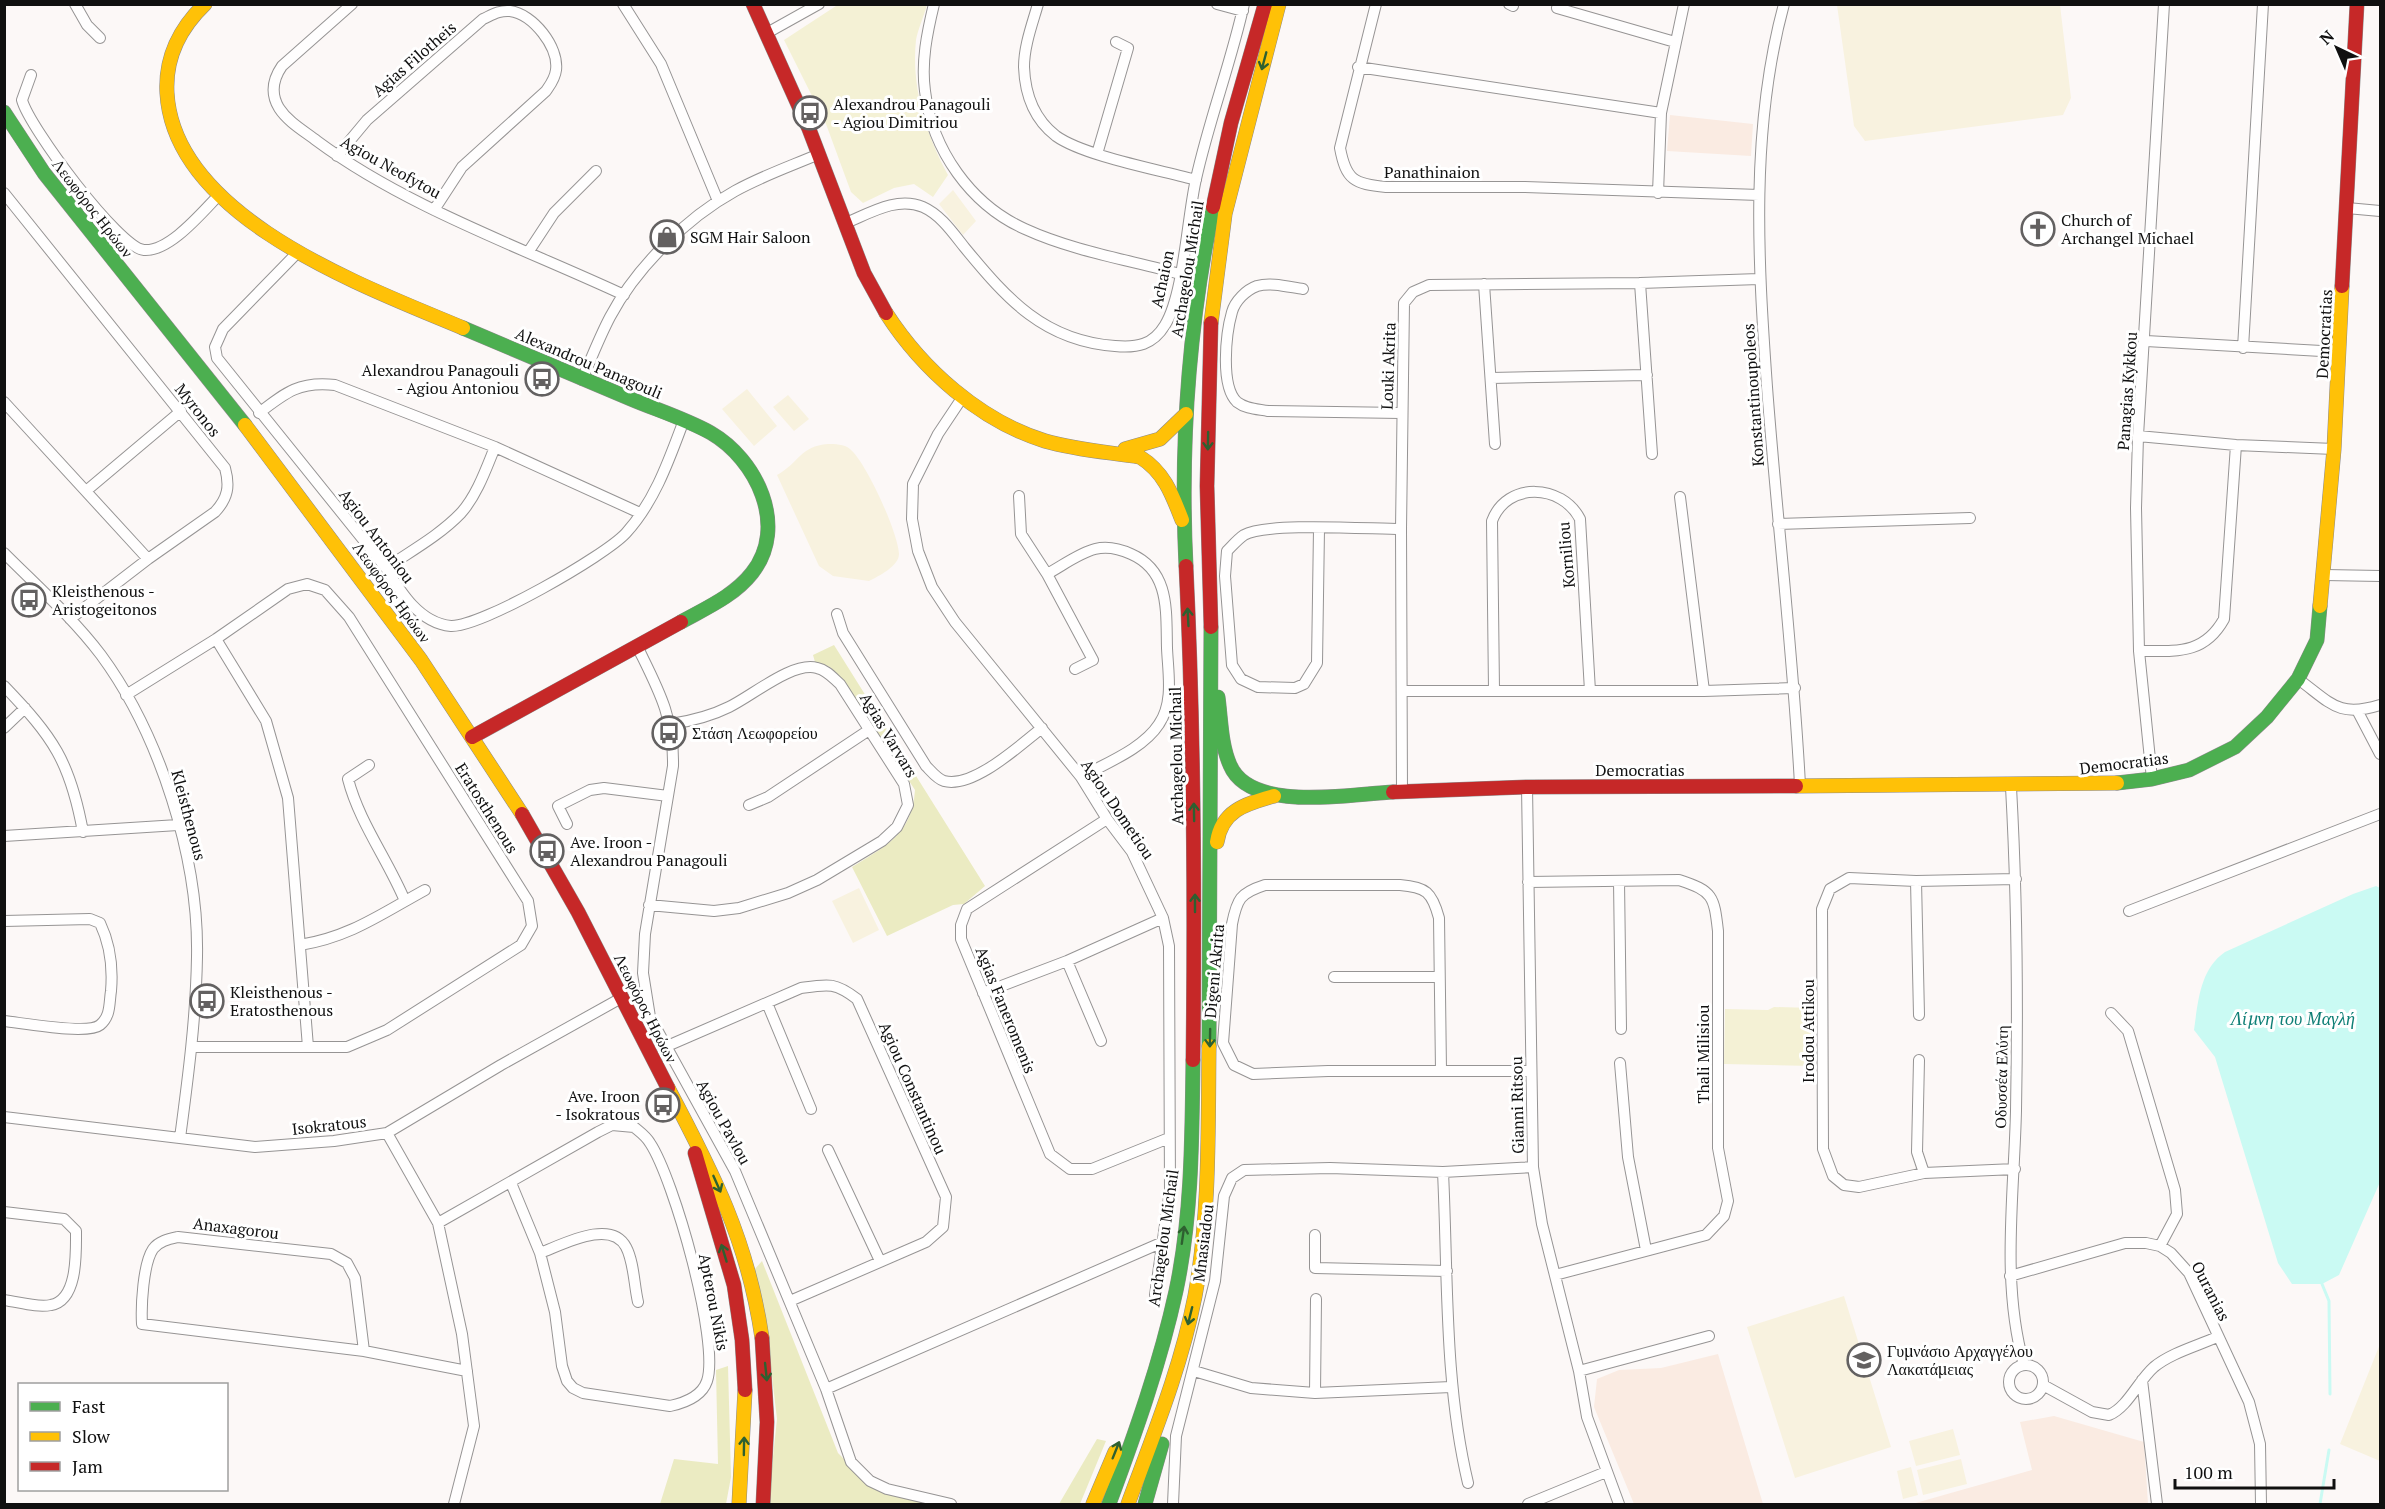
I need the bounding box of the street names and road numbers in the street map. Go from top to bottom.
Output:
street label: Agias Filotheis [367,16,461,102]
street label: Agiou Neofytou [337,130,445,204]
street label: Λεωφόρος Ηρώων [47,154,139,262]
street label: Panathinaion [1384,161,1481,183]
street label: Archagelou Michail [1165,199,1209,339]
street label: Achaion [1145,248,1179,310]
street label: Democratias [2311,289,2337,379]
street label: Alexandrou Panagouli [512,322,666,404]
street label: Louki Akrita [1375,322,1401,410]
street label: Konstantinoupoleos [1737,323,1769,467]
street label: Panagias Kykkou [2112,331,2142,451]
street label: Myronos [170,379,226,441]
street label: Agiou Antoniou [334,484,420,588]
street label: Korniliou [1552,521,1580,589]
street label: Λεωφόρος Ηρώων [348,537,436,647]
street label: Archagelou Michail [1164,686,1188,825]
street label: Agias Varvars [855,688,923,782]
street label: Democratias [2078,747,2170,779]
street label: Agiou Dometiou [1076,755,1160,863]
street label: Eratosthenous [450,758,524,858]
street label: Democratias [1595,759,1685,781]
street label: Kleisthenous [166,767,212,863]
street label: Digeni Akrita [1199,923,1229,1019]
street label: Agias Faneromenis [971,943,1041,1077]
street label: Λεωφόρος Ηρώων [609,949,683,1067]
street label: Irodou Attikou [1797,979,1819,1083]
street label: Thali Milisiou [1692,1005,1714,1104]
street label: Agiou Constantinou [874,1018,952,1158]
street label: Οδυσσέα Ελύτη [1989,1025,2013,1129]
street label: Gianni Ritsou [1505,1056,1529,1154]
street label: Agiou Pavlou [692,1076,756,1168]
street label: Isokratous [291,1110,367,1140]
street label: Archagelou Michail [1142,1168,1184,1308]
street label: Mnasiadou [1187,1203,1219,1283]
street label: Anaxagorou [192,1212,280,1244]
street label: Apterou Nikis [694,1252,734,1352]
street label: Ouranias [2187,1257,2235,1325]

